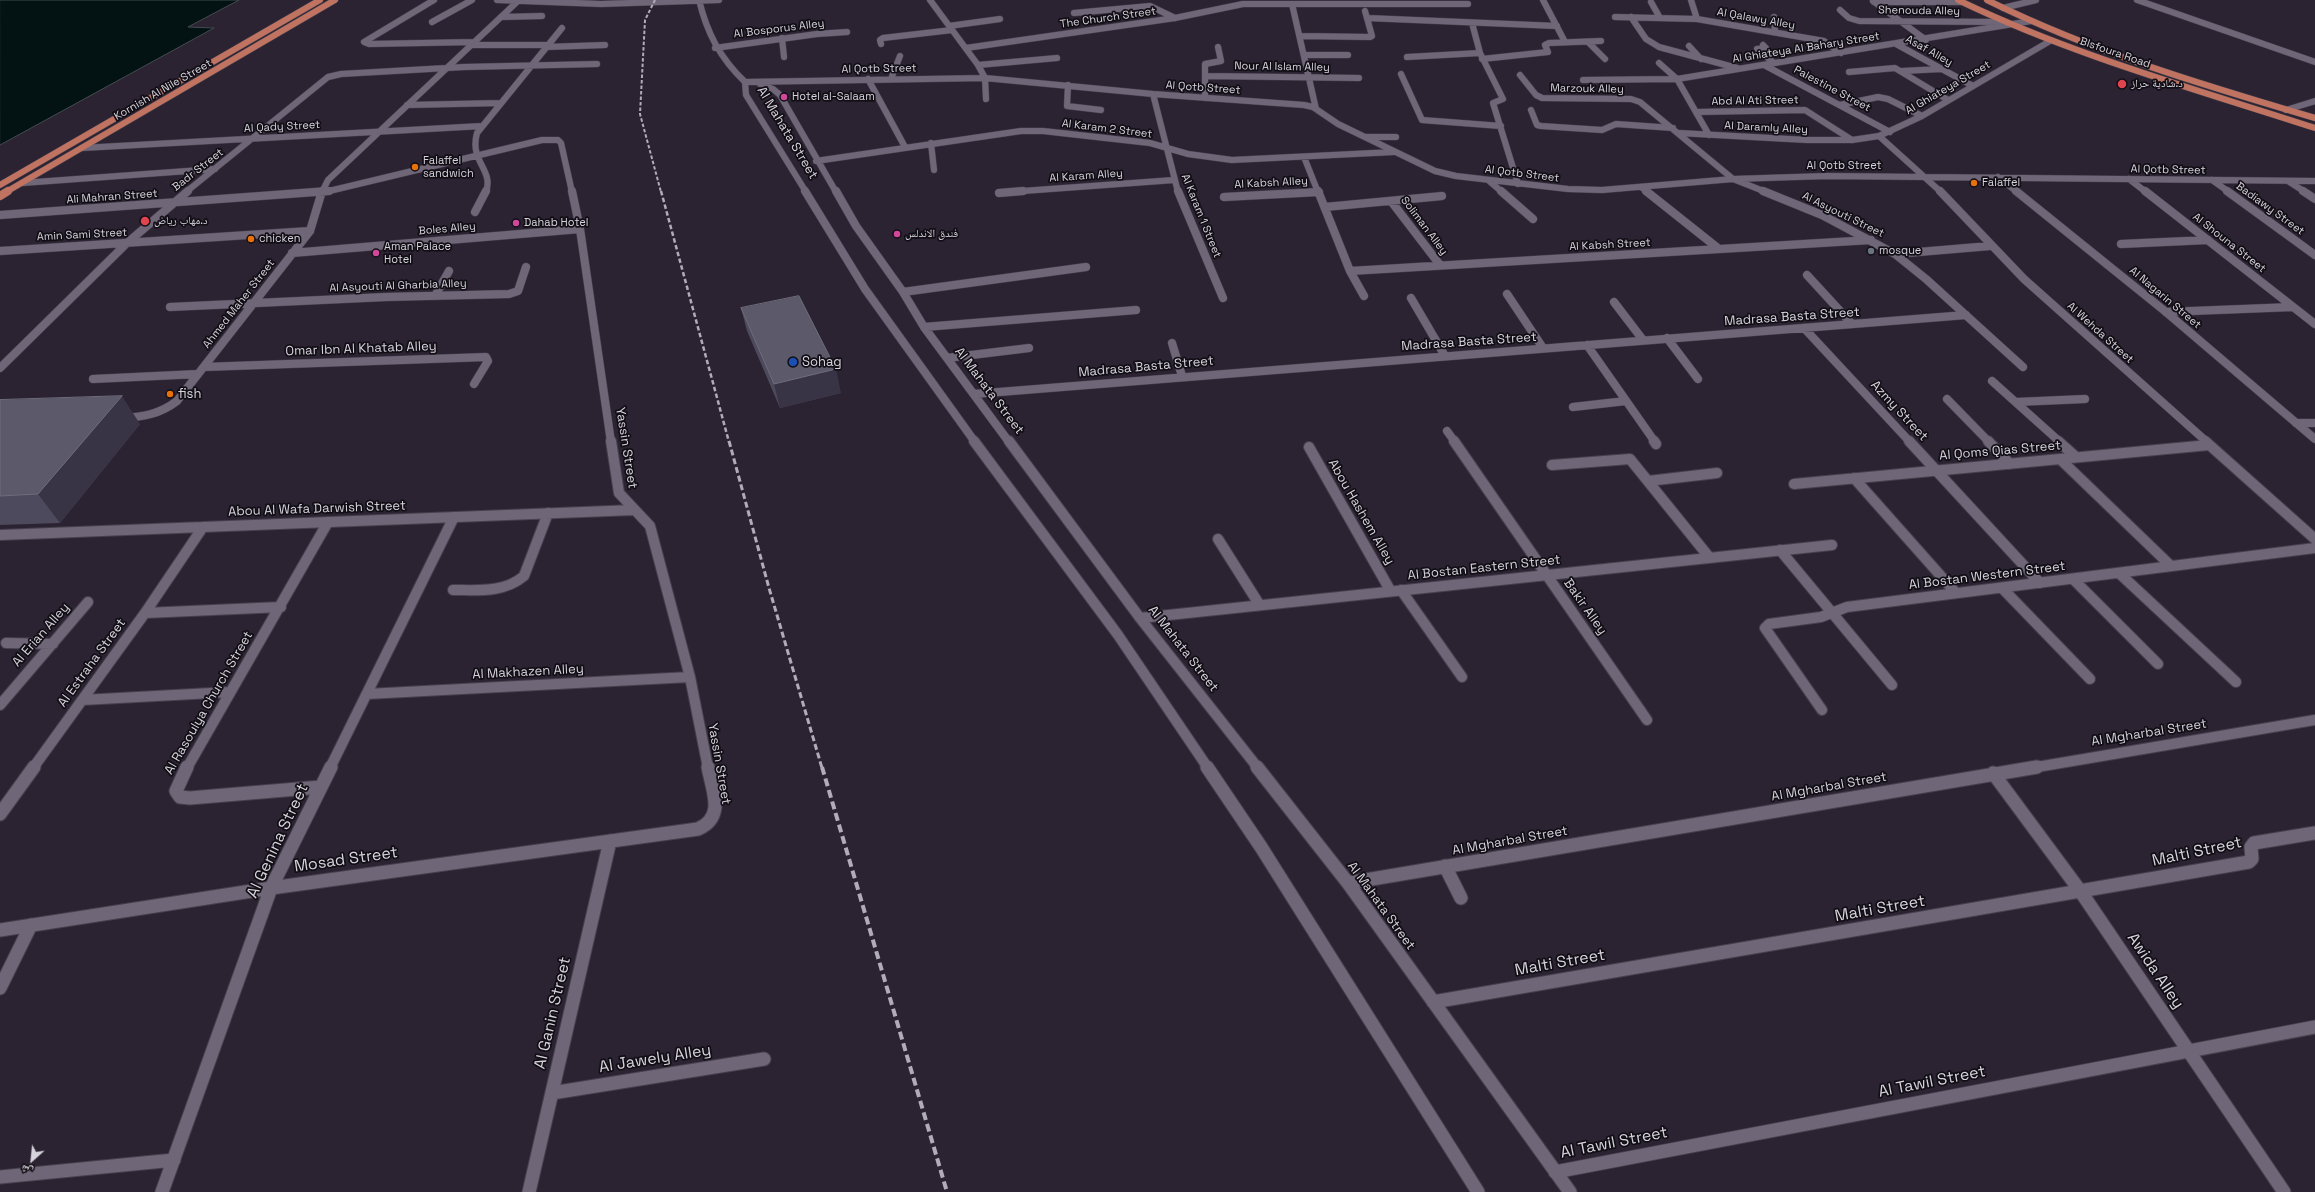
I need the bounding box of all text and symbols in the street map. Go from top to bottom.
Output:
street label: Shenouda Alley [1878,4,1960,18]
street label: The Church Street [1059,5,1157,31]
street label: Al Qalawy Alley [1716,6,1796,32]
street label: Al Bosporus Alley [733,17,825,41]
street label: Al Ghiateya Al Bahary Street [1731,30,1881,66]
street label: Asaf Alley [1903,33,1955,69]
street label: Blsfoura Road [2078,35,2152,71]
street label: Kornish Al Nile Street [112,57,214,123]
street label: Al Ghiateya Street [1903,58,1993,118]
street label: Nour Al Islam Alley [1234,60,1330,74]
street label: Al Qotb Street [841,62,917,76]
street label: Palestine Street [1791,63,1873,115]
place label: د.شادية حراز [2131,77,2183,91]
marker: د.شادية حراز [2116,78,2128,90]
street label: Al Qotb Street [1165,79,1241,97]
street label: Marzouk Alley [1550,82,1624,96]
street label: Al Mahata Street [753,84,821,182]
place label: Hotel al-Salaam [792,90,875,104]
marker: Hotel al-Salaam [779,92,789,102]
street label: Abd Al Ati Street [1711,94,1799,108]
street label: Al Karam 2 Street [1061,117,1153,141]
street label: Al Qady Street [244,118,320,136]
street label: Al Daramly Alley [1724,119,1808,137]
street label: Badr Street [170,146,226,194]
place label: Falaffel sandwich [423,154,474,180]
street label: Al Qotb Street [1807,159,1881,173]
marker: Falaffel sandwich [410,162,420,172]
street label: Al Qotb Street [1484,163,1560,185]
street label: Al Qotb Street [2130,163,2206,177]
street label: Al Karam Alley [1049,167,1123,185]
street label: Al Karam 1 Street [1178,172,1224,260]
street label: Al Kabsh Alley [1234,174,1308,192]
place label: Falaffel [1982,176,2020,190]
marker: Falaffel [1969,178,1979,188]
street label: Badiawy Street [2233,180,2307,238]
street label: Ali Mahran Street [66,187,158,207]
street label: Al Asyouti Street [1800,189,1886,241]
street label: Soliman Alley [1398,194,1450,258]
street label: Al Shouna Street [2190,210,2268,276]
place label: د.مهاب رياض [154,214,208,228]
marker: د.مهاب رياض [139,215,151,227]
place label: Dahab Hotel [524,216,588,230]
marker: Dahab Hotel [511,218,521,228]
street label: Boles Alley [418,220,476,238]
street label: Amin Sami Street [37,226,127,244]
place label: فندق الاندلس [905,227,958,241]
marker: فندق الاندلس [892,229,902,239]
place label: chicken [259,232,300,246]
marker: chicken [246,234,256,244]
street label: Al Kabsh Street [1569,236,1651,254]
place label: Aman Palace Hotel [384,240,451,266]
place label: mosque [1879,244,1921,258]
marker: mosque [1866,246,1876,256]
marker: Aman Palace Hotel [371,248,381,258]
street label: Ahmed Maher Street [200,257,278,351]
street label: Al Nagarin Street [2127,264,2203,332]
street label: Al Asyouti Al Gharbia Alley [329,277,467,295]
street label: Al Wehda Street [2064,300,2136,366]
street label: Madrasa Basta Street [1724,304,1860,330]
street label: Madrasa Basta Street [1401,329,1537,355]
street label: Omar Ibn Al Khatab Alley [285,339,437,359]
street label: Al Mahata Street [951,344,1027,438]
street label: Madrasa Basta Street [1078,353,1214,381]
place label: Sohag [802,354,842,370]
marker: Sohag [787,356,799,368]
street label: Azmy Street [1867,377,1931,445]
place label: fish [178,386,201,402]
marker: fish [165,389,175,399]
street label: Yassin Street [612,406,640,490]
street label: Al Qoms Qias Street [1939,438,2061,464]
street label: Abou Hashem Alley [1324,457,1398,567]
street label: Abou Al Wafa Darwish Street [228,498,406,520]
street label: Al Bostan Eastern Street [1407,552,1561,584]
street label: Al Bostan Western Street [1908,559,2066,593]
street label: Bakir Alley [1560,576,1610,638]
street label: Al Erian Alley [9,600,73,670]
street label: Al Mahata Street [1145,603,1221,695]
street label: Al Estraha Street [55,616,129,710]
street label: Al Rasoulya Church Street [162,629,256,777]
street label: Al Makhazen Alley [472,661,584,683]
street label: Al Mgharbal Street [2090,716,2208,750]
street label: Yassin Street [704,722,734,806]
street label: Al Mgharbal Street [1770,769,1888,805]
street label: Al Genina Street [243,781,313,901]
street label: Al Mgharbal Street [1451,823,1569,859]
street label: Malti Street [2150,833,2244,871]
street label: Mosad Street [293,843,399,877]
street label: Al Mahata Street [1344,859,1418,953]
street label: Malti Street [1833,892,1927,926]
street label: Awida Alley [2123,929,2187,1013]
street label: Malti Street [1513,946,1607,980]
street label: Al Ganin Street [531,955,575,1071]
street label: Al Jawely Alley [598,1041,712,1077]
street label: Al Tawil Street [1877,1062,1987,1102]
street label: Al Tawil Street [1559,1123,1669,1163]
north arrow [12,1140,52,1180]
text: ش [18,1162,35,1180]

